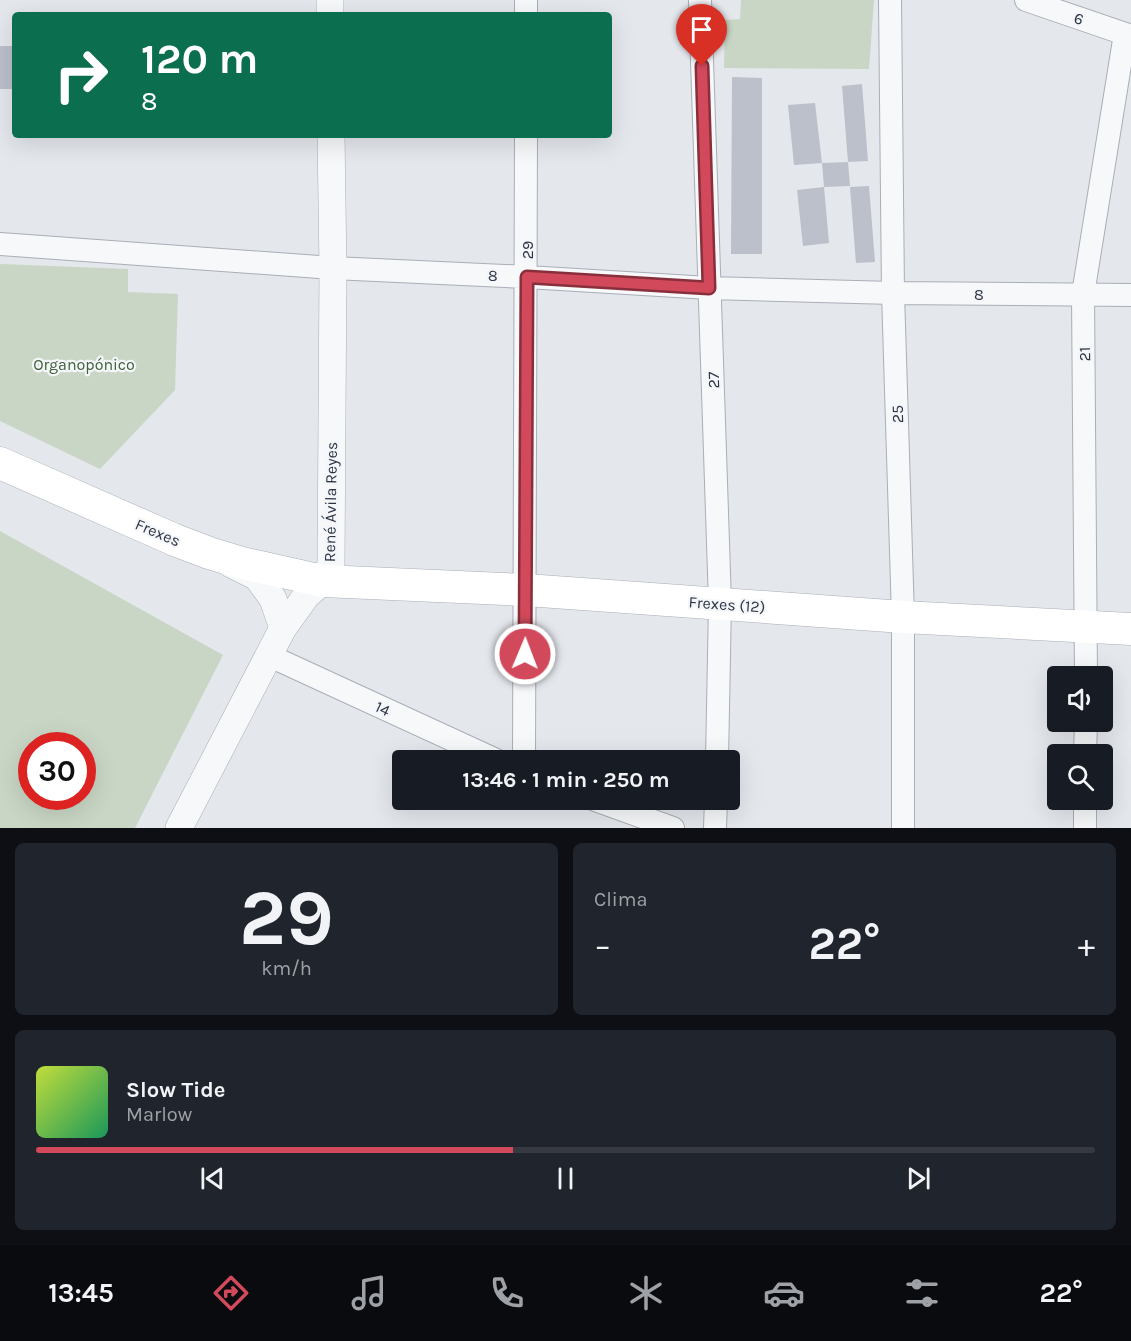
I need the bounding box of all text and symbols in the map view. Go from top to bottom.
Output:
pin [676,4,727,66]
street label: 6 [1071,8,1086,29]
icon: arrive [685,13,718,46]
text: 120 m [141,34,258,84]
icon: right [42,36,120,114]
text: 8 [141,85,158,117]
street label: 29 [518,241,537,259]
street label: 8 [488,266,498,285]
street label: 8 [974,285,984,304]
street label: 21 [1075,347,1094,361]
park label: Organopónico [33,355,135,374]
street label: 27 [704,371,723,389]
street label: 25 [888,405,907,423]
street label: René Ávila Reyes [320,442,341,562]
street label: Frexes [132,514,183,550]
street label: Frexes (12) [688,592,766,617]
position arrow [493,622,557,686]
map controls [1047,666,1113,810]
button: sound [1047,666,1113,732]
street label: 14 [372,697,393,720]
speed limit sign: 30 [18,732,96,810]
button: search [1047,744,1113,810]
text: 13:46 · 1 min · 250 m [462,767,670,793]
text: 29 [239,872,334,964]
text: Clima [594,888,648,911]
text: 22° [809,918,880,970]
text: − [594,926,611,964]
text: + [1078,926,1095,964]
text: km/h [261,957,312,980]
text: Slow Tide [126,1077,226,1103]
text: Marlow [126,1103,192,1126]
icon: previous [196,1162,229,1195]
icon: pause [549,1162,582,1195]
icon: next [902,1162,935,1195]
icon: directions [210,1272,252,1314]
icon: music [348,1272,390,1314]
icon: phone [486,1272,528,1314]
icon: climate [625,1272,667,1314]
icon: car [763,1272,805,1314]
icon: filters [901,1272,943,1314]
text: 13:45 [48,1277,114,1309]
text: 22° [1040,1277,1083,1309]

